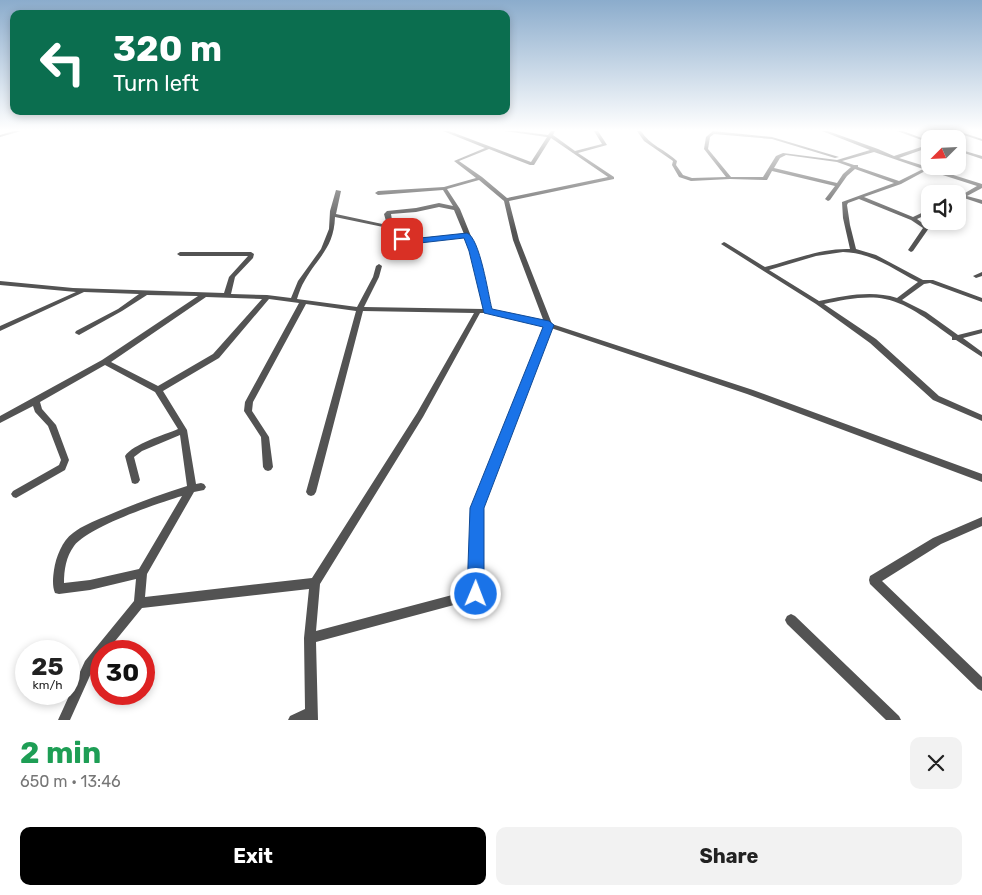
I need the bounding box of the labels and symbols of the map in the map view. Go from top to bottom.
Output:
north arrow [921,130,966,175]
pin [381,218,423,260]
position arrow [449,567,501,619]
speed limit sign: 30 [90,640,155,705]

